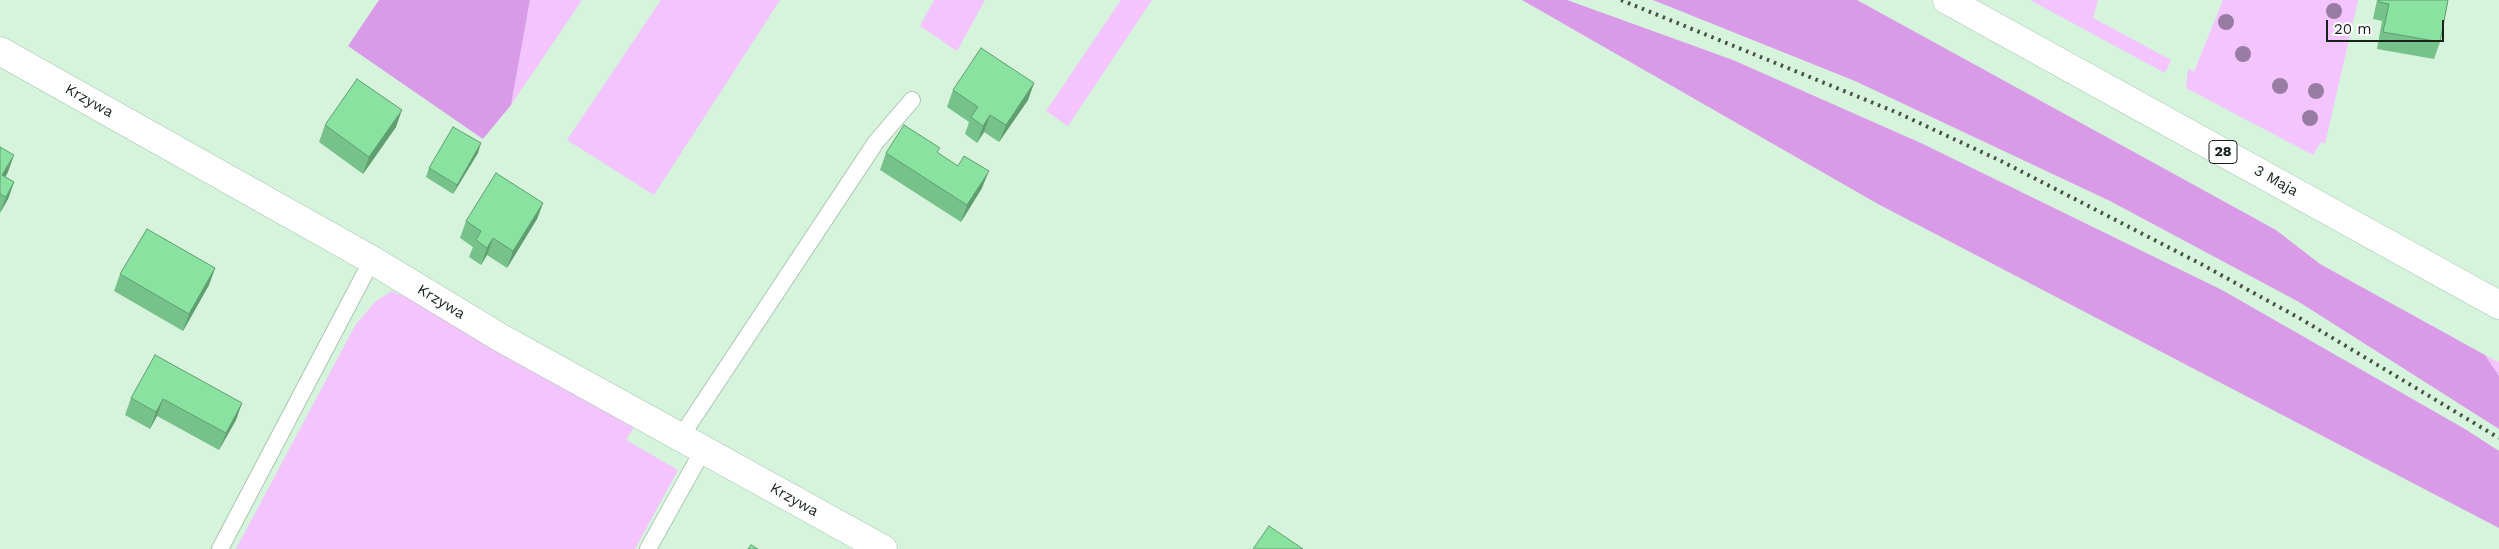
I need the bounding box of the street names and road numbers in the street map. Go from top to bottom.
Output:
street label: Krzywa [62,80,116,122]
road number: 28 [2209,140,2237,163]
street label: 3 Maja [2251,162,2301,200]
street label: Krzywa [414,281,468,323]
street label: Krzywa [767,479,821,521]

